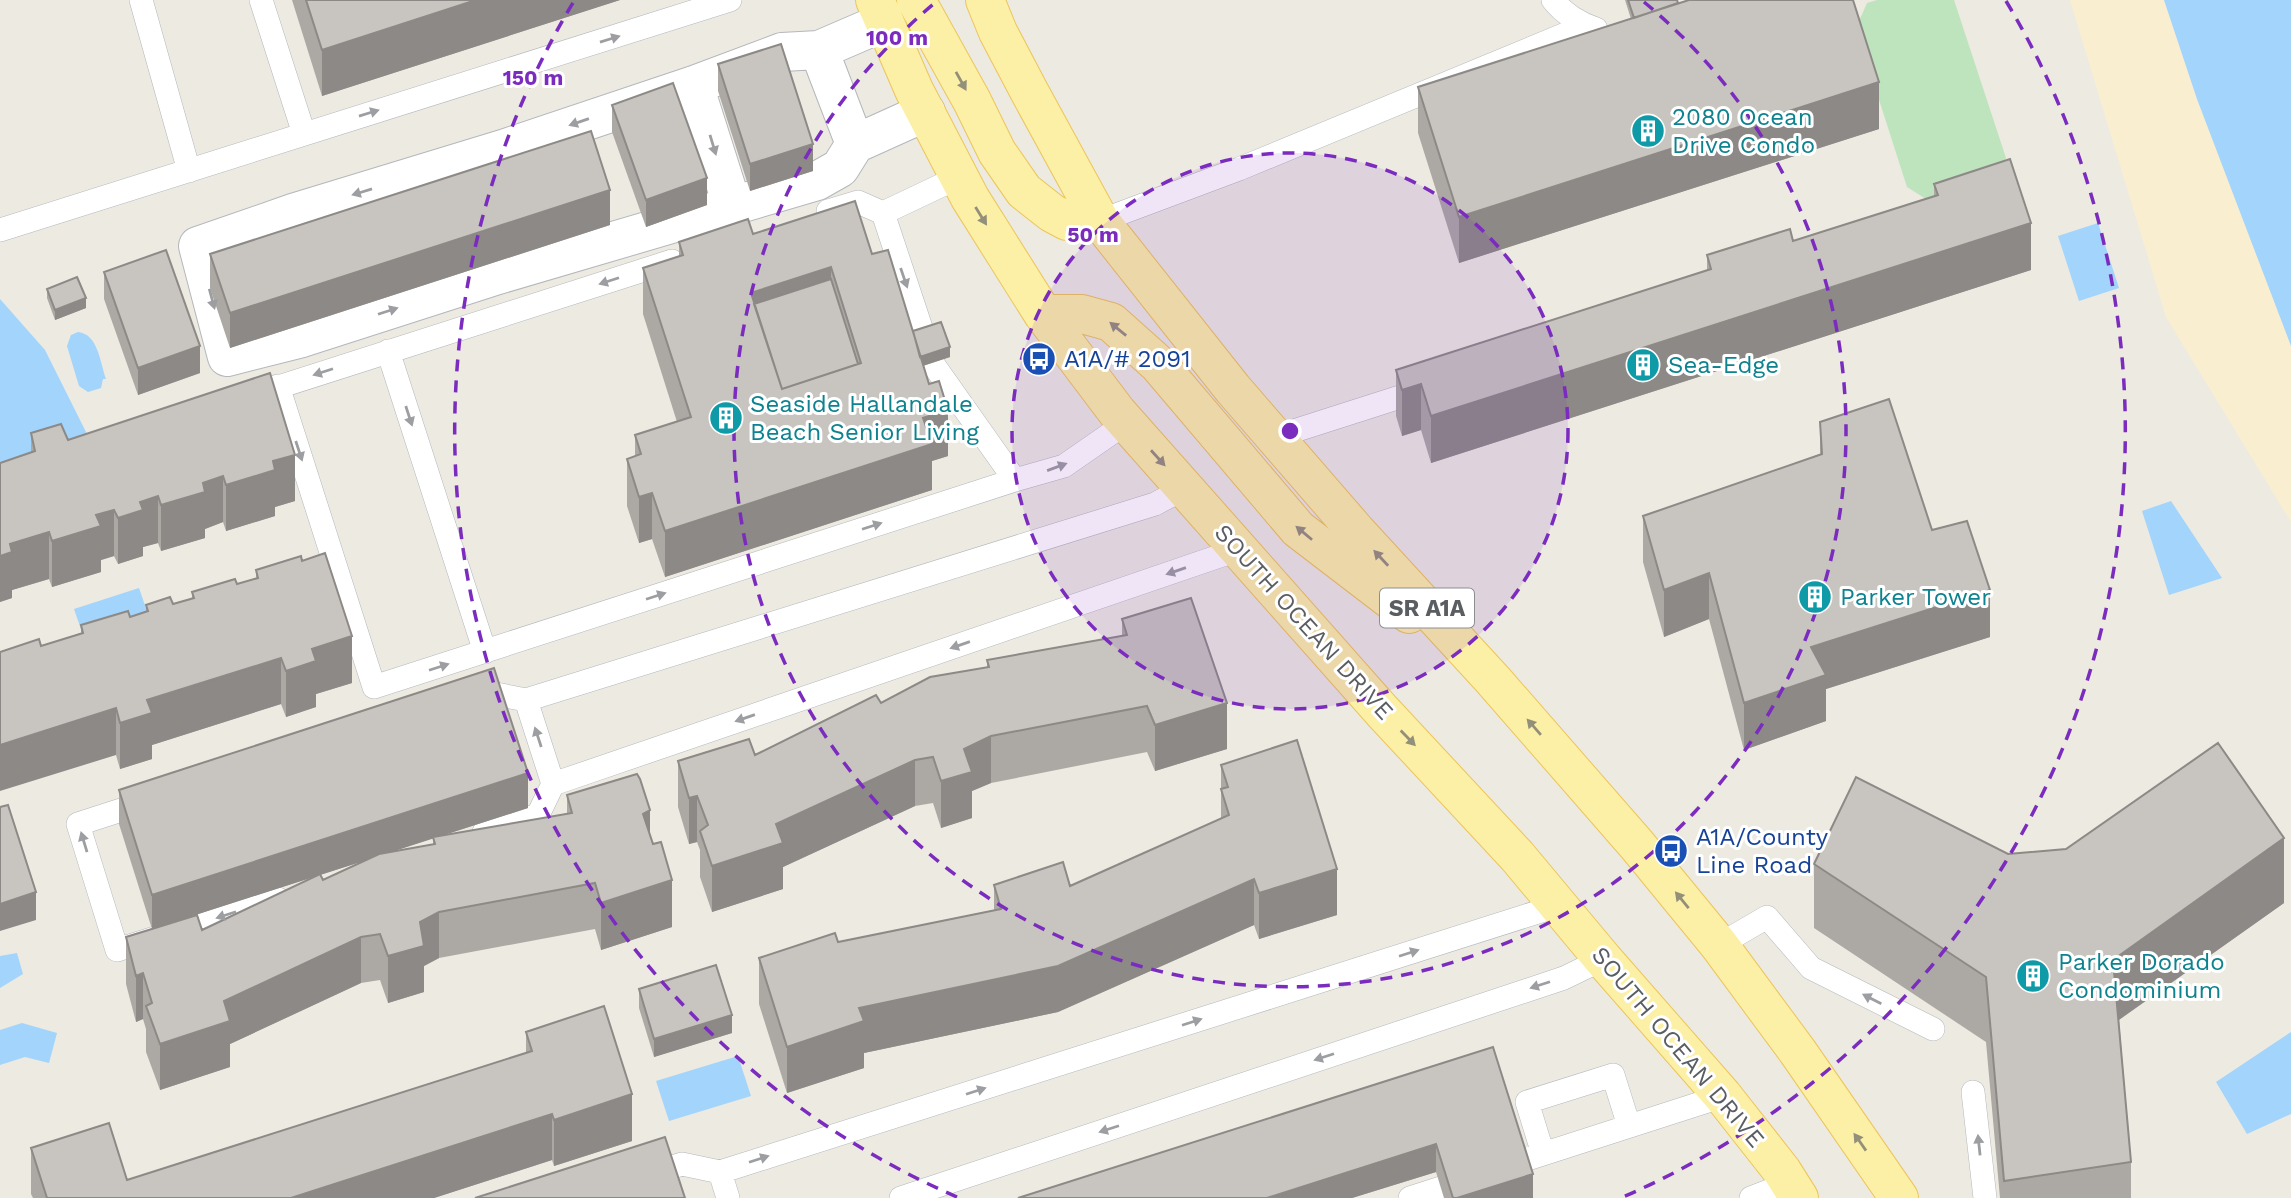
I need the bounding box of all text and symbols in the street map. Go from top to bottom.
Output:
text: 100 m [866,25,928,50]
one-way arrow [599,33,620,43]
text: 150 m [503,65,563,90]
one-way arrow [955,71,967,91]
place label: 2080 Ocean Drive Condo [1672,103,1815,159]
one-way arrow [359,108,380,118]
building icon: 2080 Ocean Drive Condo [1629,112,1667,150]
one-way arrow [568,117,589,128]
one-way arrow [708,135,719,156]
one-way arrow [352,187,373,197]
one-way arrow [975,206,988,226]
text: 50 m [1067,222,1119,247]
one-way arrow [899,268,910,289]
one-way arrow [599,276,620,287]
one-way arrow [207,288,218,310]
one-way arrow [378,305,399,315]
one-way arrow [1109,322,1127,337]
bus stop icon: A1A/# 2091 [1020,340,1058,378]
place label: A1A/# 2091 [1064,345,1191,373]
building icon: Sea-Edge [1624,346,1662,384]
place label: Sea-Edge [1668,351,1779,379]
one-way arrow [312,367,333,378]
place label: Seaside Hallandale Beach Senior Living [750,390,979,446]
building icon: Seaside Hallandale Beach Senior Living [707,399,745,437]
one-way arrow [405,406,415,427]
centre of rings [1278,419,1302,443]
one-way arrow [294,441,305,462]
one-way arrow [1150,450,1166,467]
one-way arrow [1047,461,1068,472]
street label: SOUTH OCEAN DRIVE [1209,519,1399,725]
one-way arrow [862,520,883,531]
one-way arrow [1295,525,1313,541]
one-way arrow [1374,550,1390,567]
one-way arrow [1165,567,1186,577]
building icon: Parker Tower [1796,578,1834,616]
place label: Parker Tower [1840,583,1991,611]
road number: SR A1A [1380,588,1474,628]
one-way arrow [645,591,666,601]
one-way arrow [950,640,971,651]
one-way arrow [429,661,450,671]
one-way arrow [734,713,755,724]
one-way arrow [1527,718,1542,735]
one-way arrow [532,726,543,747]
one-way arrow [1399,729,1415,746]
place label: A1A/County Line Road [1696,823,1829,879]
one-way arrow [78,831,88,852]
bus stop icon: A1A/County Line Road [1652,832,1690,870]
one-way arrow [1674,891,1689,909]
one-way arrow [215,911,236,921]
street label: SOUTH OCEAN DRIVE [1586,941,1770,1153]
one-way arrow [1399,947,1420,958]
place label: Parker Dorado Condominium [2058,948,2225,1004]
building icon: Parker Dorado Condominium [2014,957,2052,995]
one-way arrow [1530,980,1551,991]
one-way arrow [1862,993,1882,1004]
one-way arrow [1182,1016,1203,1026]
one-way arrow [1314,1052,1335,1063]
one-way arrow [965,1085,986,1095]
one-way arrow [1098,1124,1119,1135]
one-way arrow [1853,1133,1867,1151]
one-way arrow [1974,1134,1985,1156]
one-way arrow [748,1154,769,1164]

